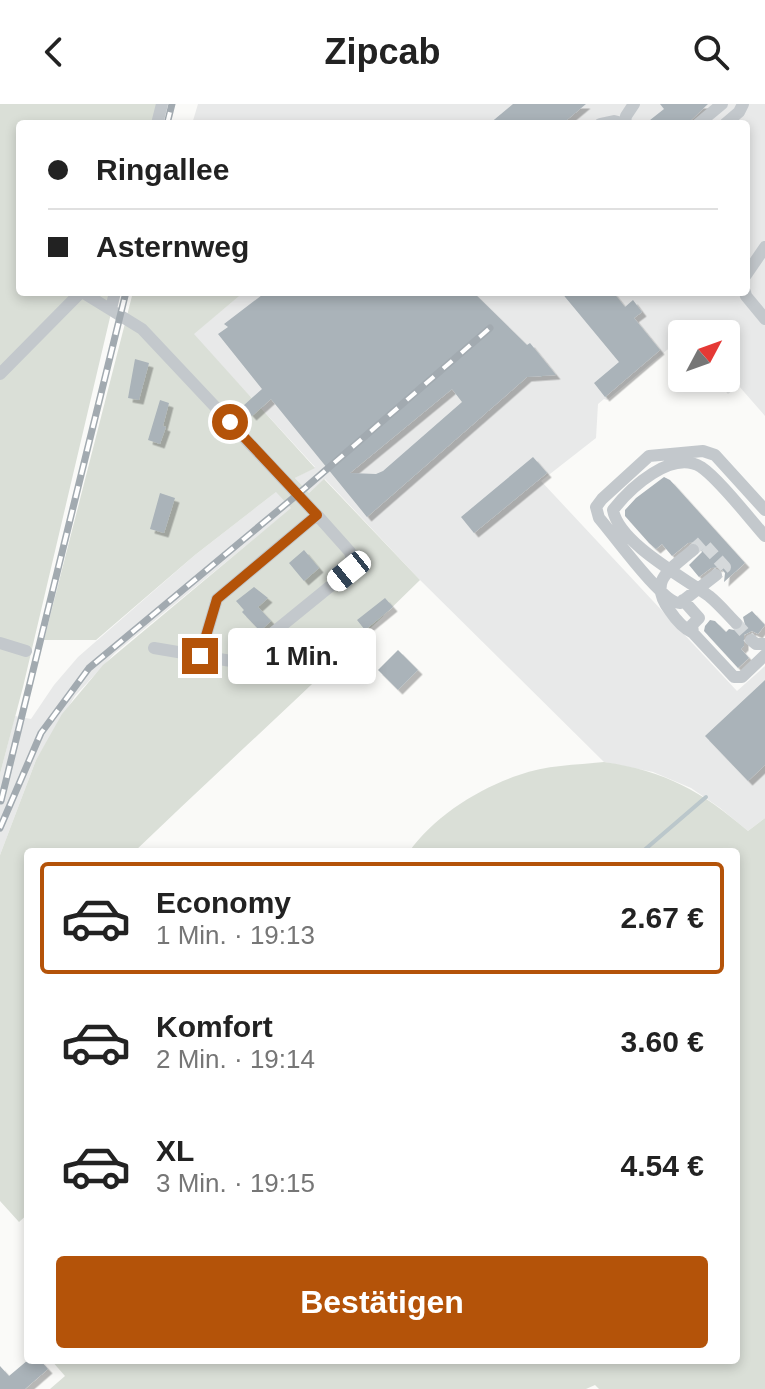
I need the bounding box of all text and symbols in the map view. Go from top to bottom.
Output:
icon: back [32,30,76,74]
icon: search [689,30,733,74]
text: Zipcab [324,31,441,72]
text: Ringallee [96,153,229,186]
text: Asternweg [96,230,249,263]
north arrow [668,320,740,392]
map controls [668,320,740,392]
route start [212,404,248,440]
car [323,547,375,595]
callout: 1 Min. [228,628,376,684]
route end [182,638,218,674]
text: 1 Min. [265,641,339,671]
icon: car [60,882,132,954]
text: Economy [156,886,291,919]
text: 2.67 € [621,901,704,934]
text: 1 Min. · 19:13 [156,920,315,950]
icon: car [60,1006,132,1078]
text: Komfort [156,1010,273,1043]
text: 3.60 € [621,1025,704,1058]
text: 2 Min. · 19:14 [156,1044,315,1074]
icon: car [60,1130,132,1202]
text: XL [156,1134,194,1167]
text: 4.54 € [621,1149,704,1182]
text: 3 Min. · 19:15 [156,1168,315,1198]
button: Bestätigen [56,1256,708,1348]

